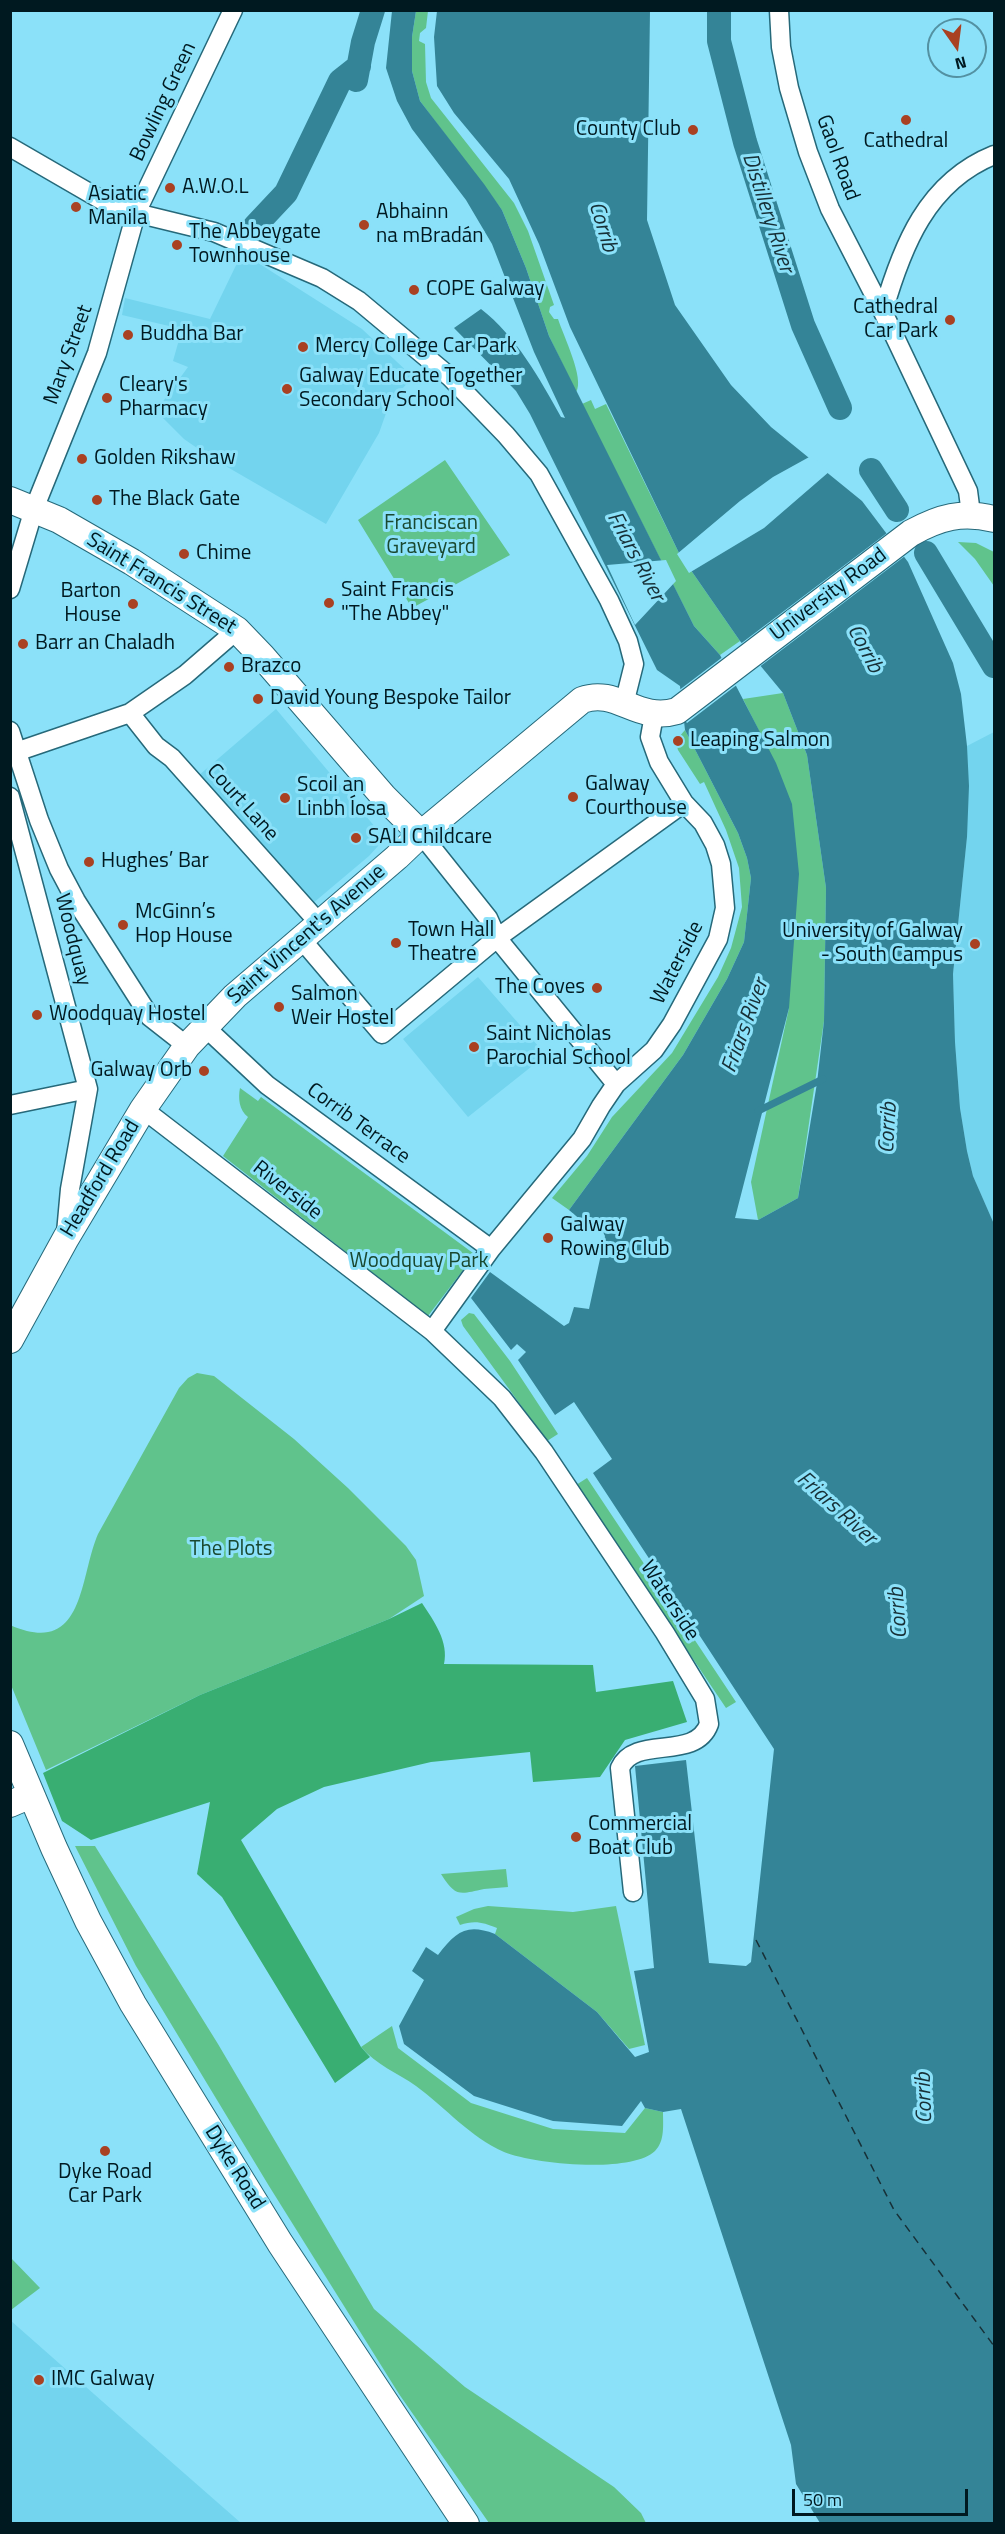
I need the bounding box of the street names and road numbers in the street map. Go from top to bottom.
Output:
street label: Bowling Green [125,38,203,166]
street label: Gaol Road [810,112,864,204]
street label: Mary Street [39,302,99,408]
street label: Saint Francis Street [82,528,240,640]
street label: University Road [766,543,892,647]
street label: Court Lane [201,759,283,847]
street label: Saint Vincent's Avenue [223,860,391,1010]
street label: Woodquay [48,891,96,989]
street label: Waterside [646,917,710,1009]
street label: Corrib Terrace [301,1078,415,1170]
street label: Headford Road [56,1116,146,1242]
street label: Riverside [247,1156,327,1226]
street label: Waterside [634,1556,704,1646]
street label: Dyke Road [198,2121,270,2215]

